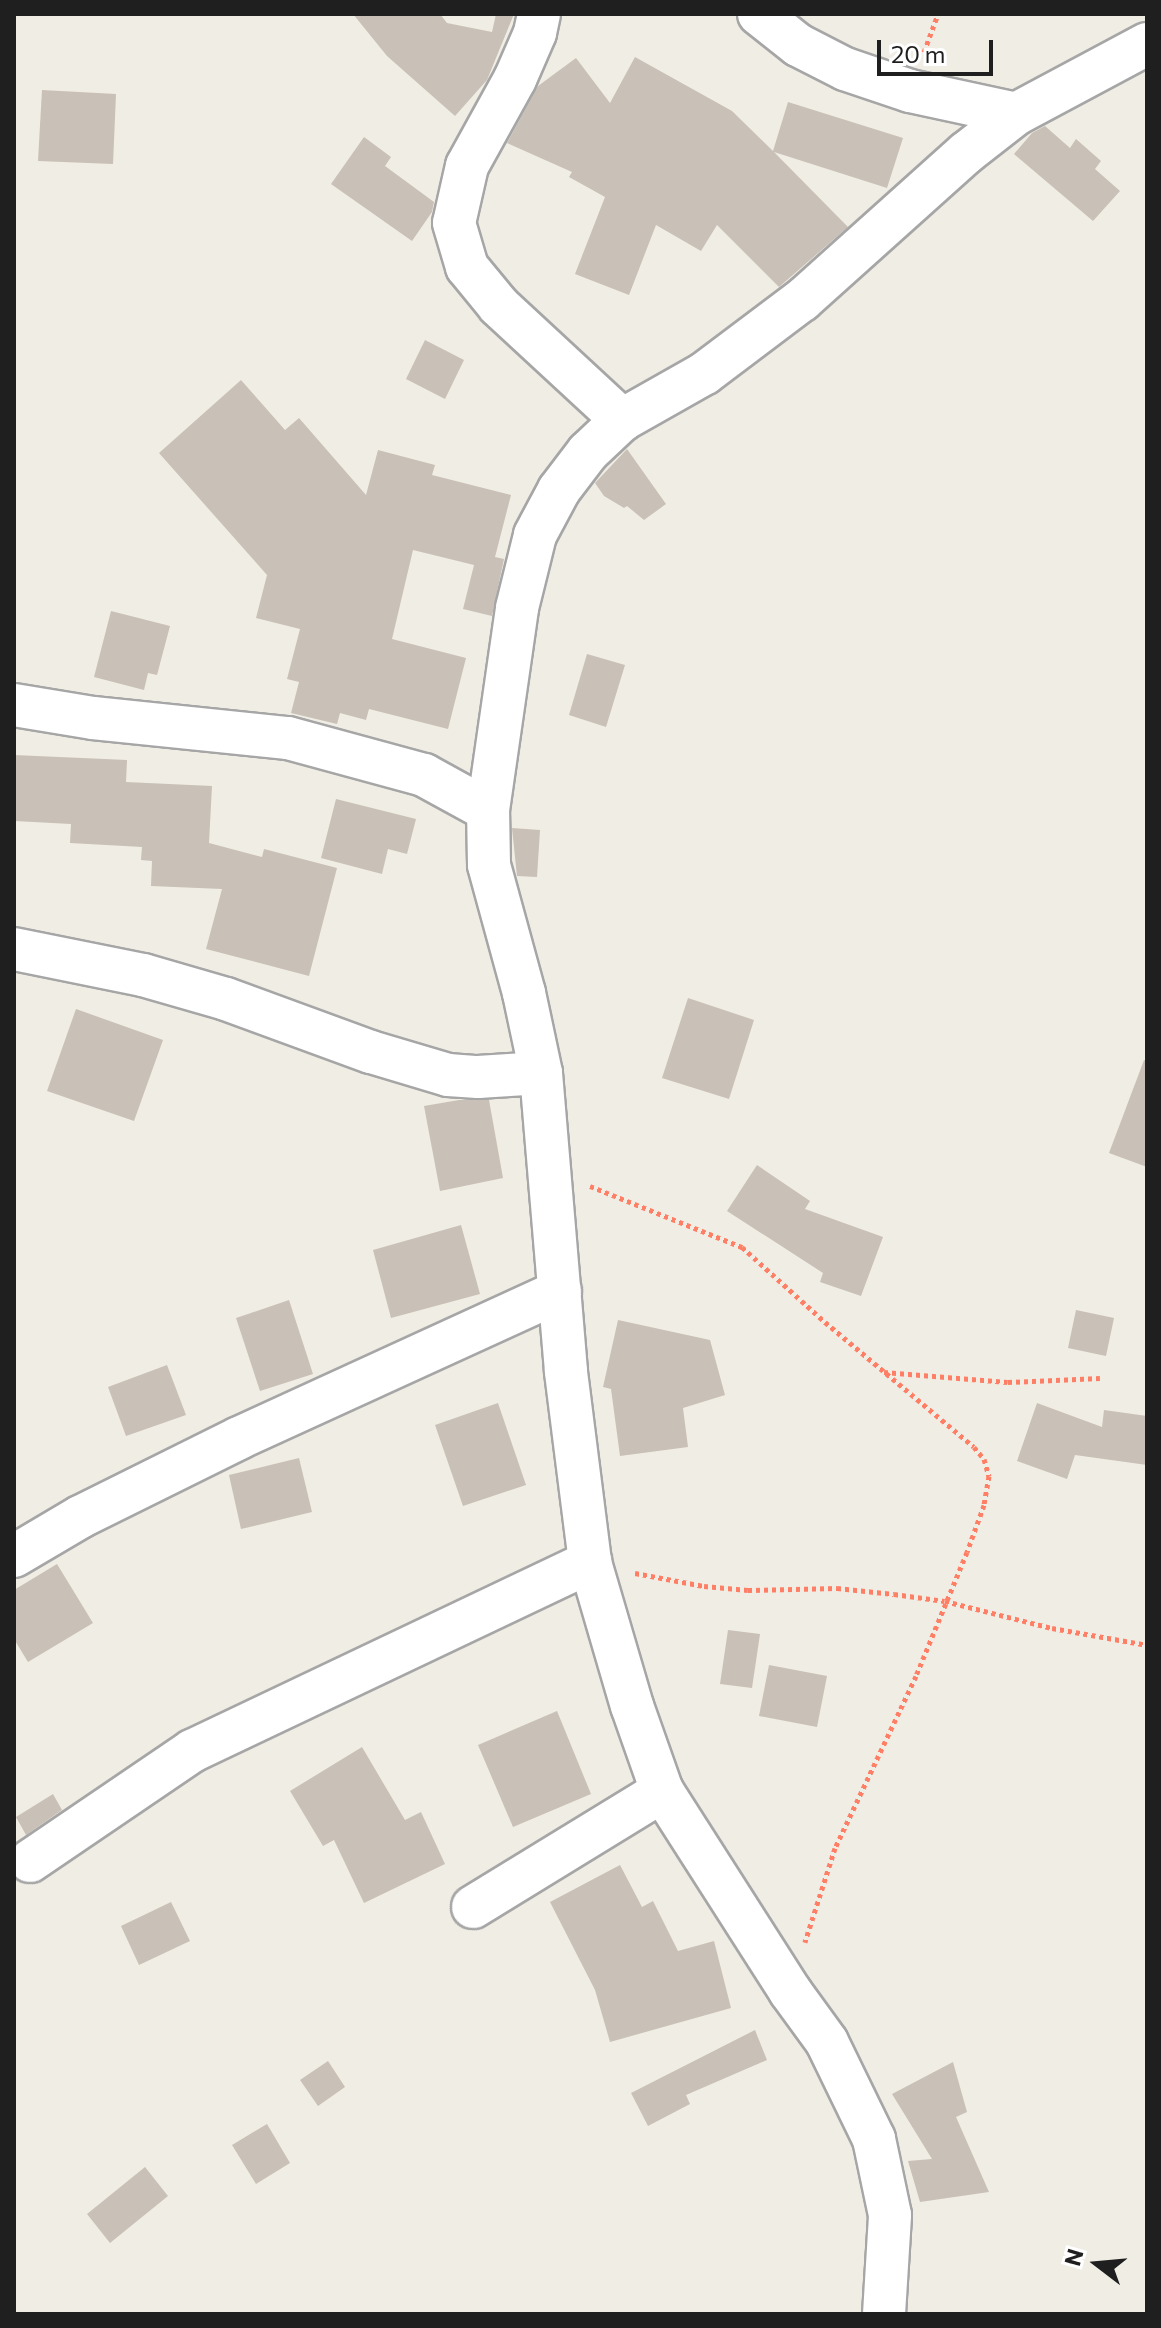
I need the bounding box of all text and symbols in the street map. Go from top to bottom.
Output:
scale bar [881,24,997,74]
text: 20 m [891,39,945,68]
north arrow [1057,2224,1137,2304]
text: N [1058,2246,1089,2269]

